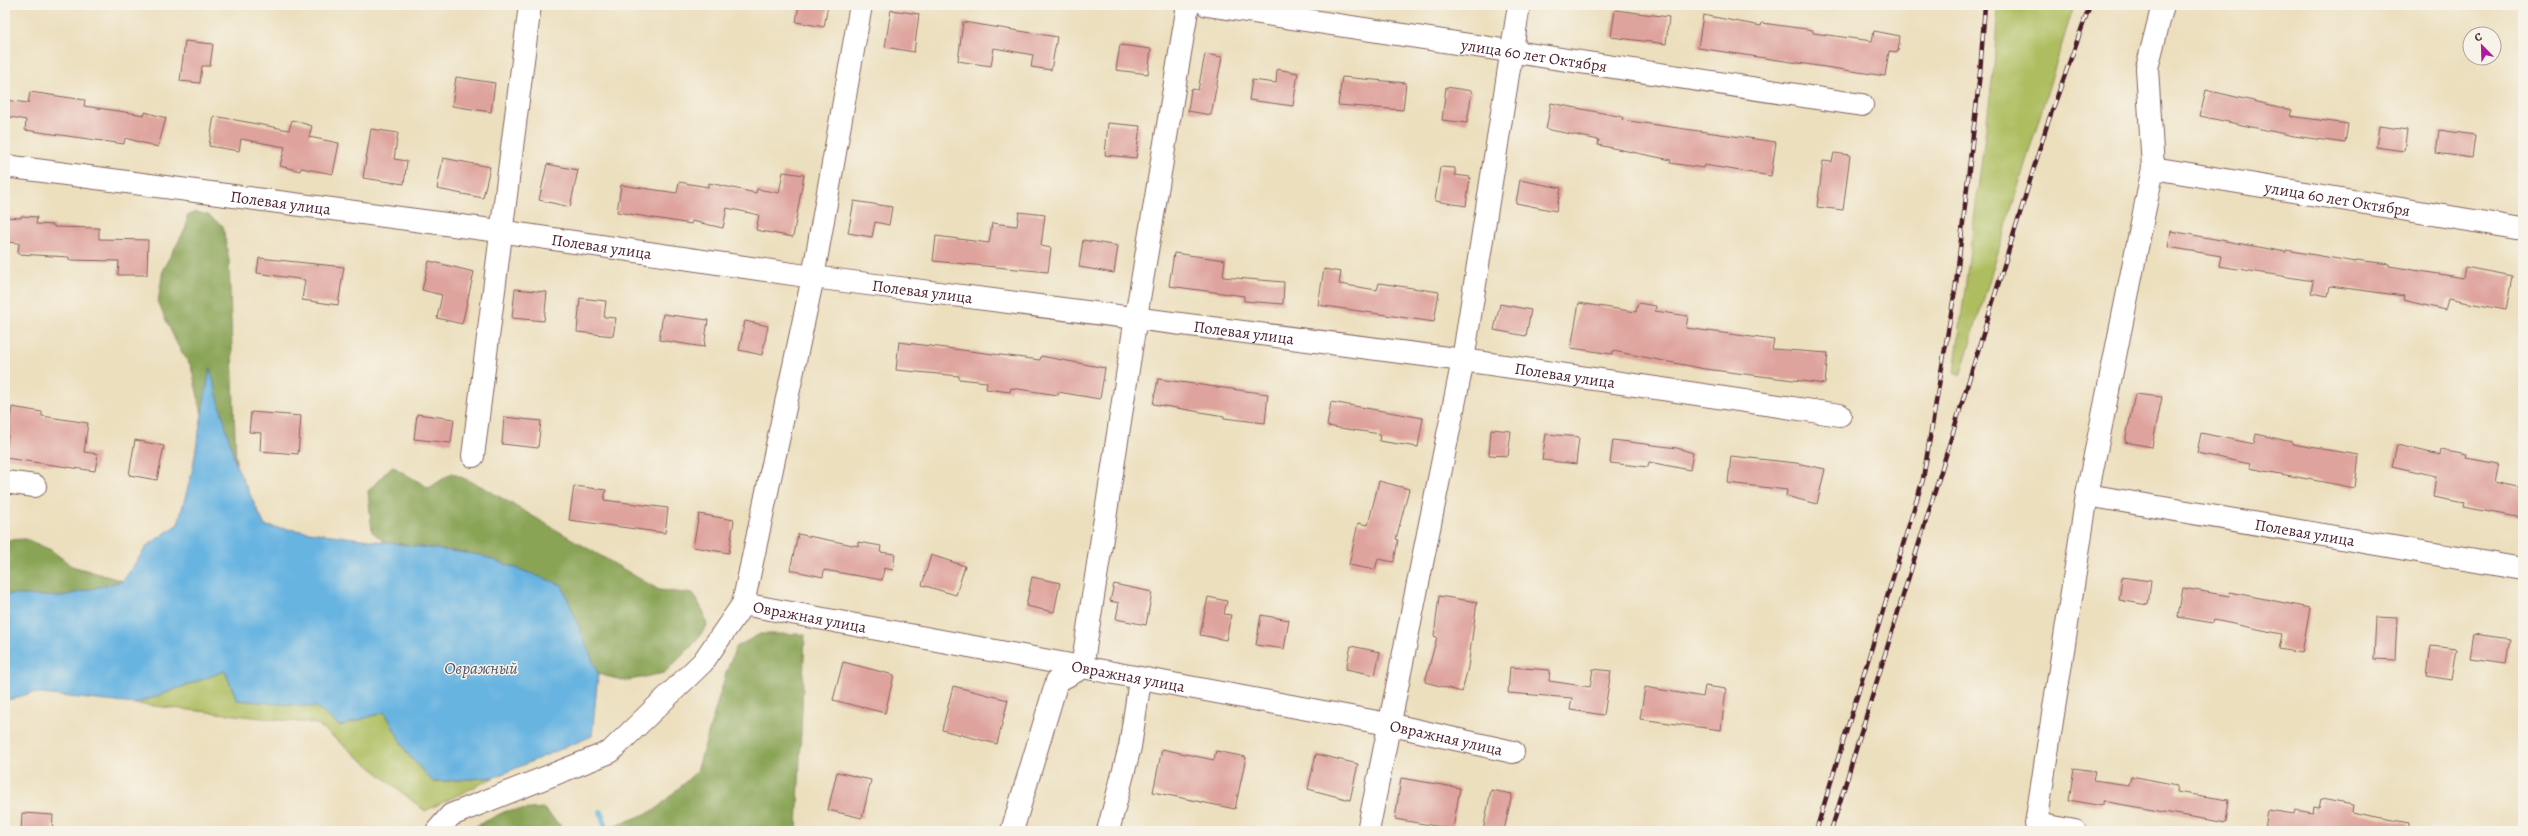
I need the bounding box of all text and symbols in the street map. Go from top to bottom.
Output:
north arrow [2462,26,2502,66]
text: С [2472,29,2485,45]
street label: улица 60 лет Октября [1459,34,1609,78]
street label: улица 60 лет Октября [2262,176,2412,222]
street label: Полевая улица [229,186,333,221]
street label: Полевая улица [550,229,654,265]
street label: Полевая улица [871,275,975,309]
street label: Полевая улица [1192,316,1296,350]
street label: Полевая улица [1513,358,1617,394]
street label: Полевая улица [2253,514,2357,552]
street label: Овражная улица [751,596,869,639]
street label: Овражная улица [1070,655,1187,698]
water label: Овражный [444,657,518,680]
street label: Овражная улица [1388,715,1505,762]

